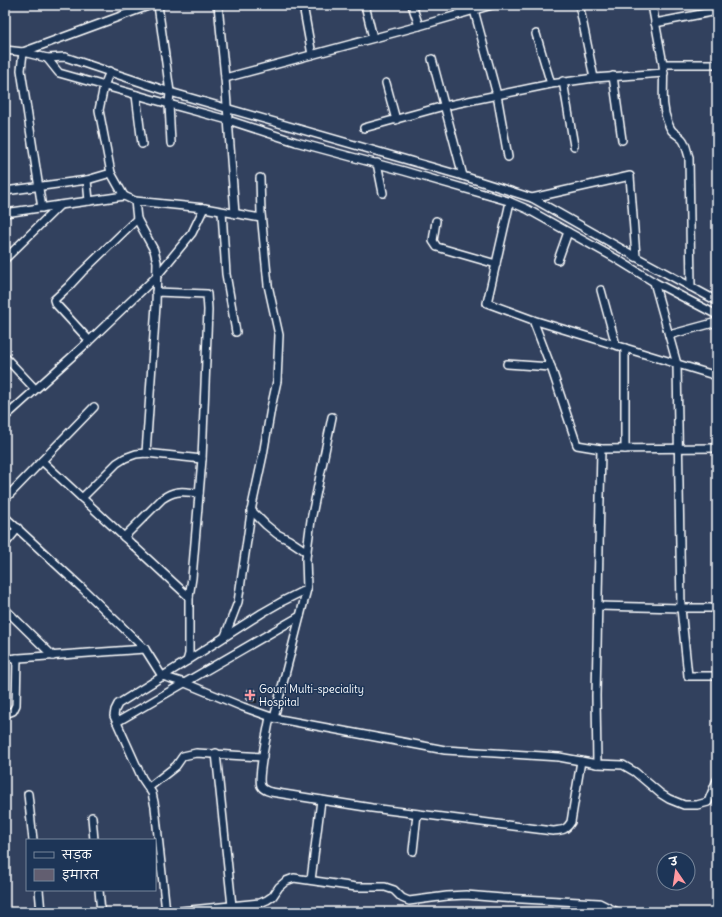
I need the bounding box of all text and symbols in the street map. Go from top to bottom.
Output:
place label: Gouri Multi-speciality Hospital [259,682,364,709]
marker: Gouri Multi-speciality Hospital [244,689,256,701]
legend [26,839,156,891]
text: सड़क [61,847,93,863]
north arrow [656,851,696,891]
text: उ [668,853,681,869]
text: इमारत [62,867,100,882]

